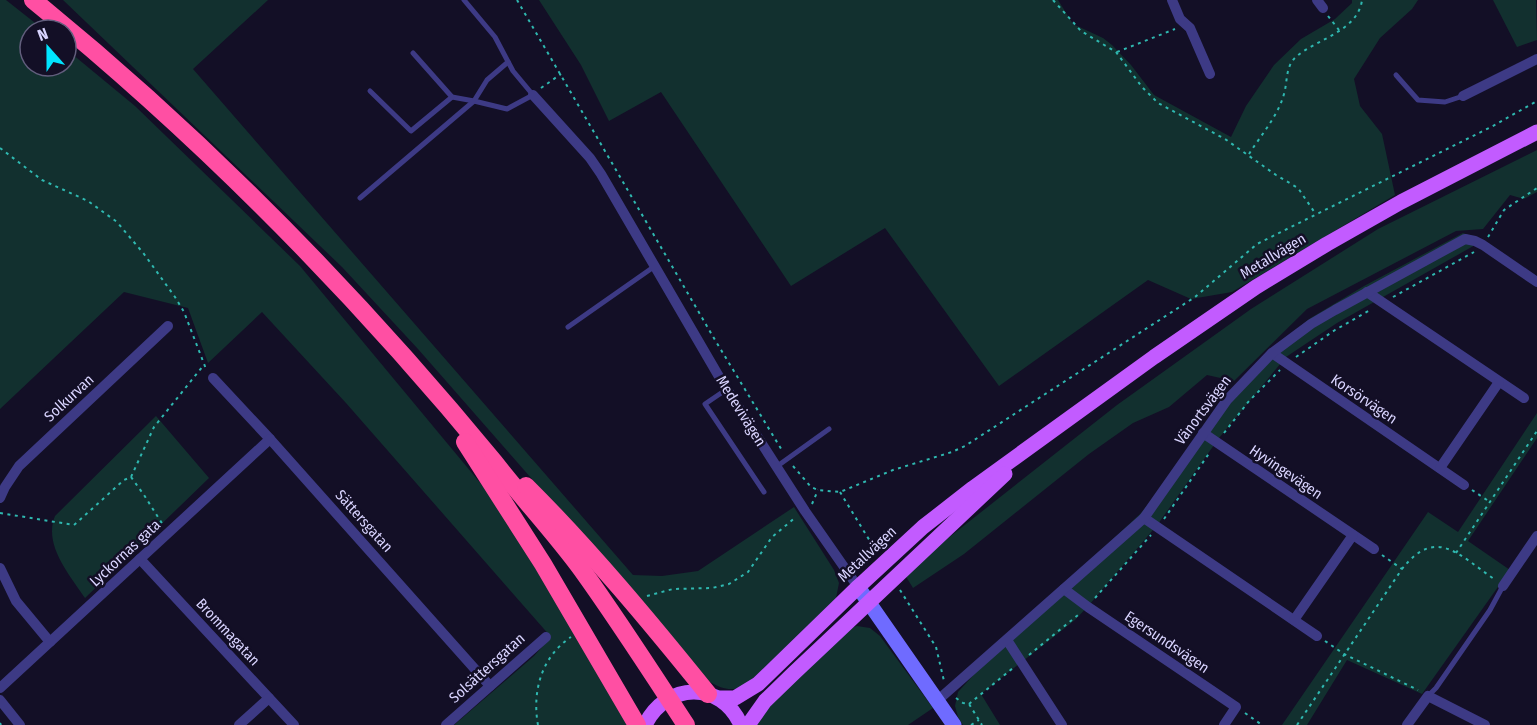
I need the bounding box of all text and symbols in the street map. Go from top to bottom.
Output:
north arrow [18,18,78,78]
text: N [35,24,51,45]
street label: Metallvägen [1237,229,1309,283]
street label: Korsörvägen [1327,370,1401,428]
street label: Solkurvan [41,371,97,425]
street label: Medevivägen [712,372,770,450]
street label: Vänortsvägen [1171,372,1235,448]
street label: Hyvingevägen [1246,441,1326,503]
street label: Sättersgatan [331,486,397,556]
street label: Lyckornas gata [86,516,164,590]
street label: Metallvägen [834,522,900,586]
street label: Brommagatan [192,595,264,669]
street label: Egersundsvägen [1121,607,1213,677]
street label: Solsättersgatan [445,629,529,707]

